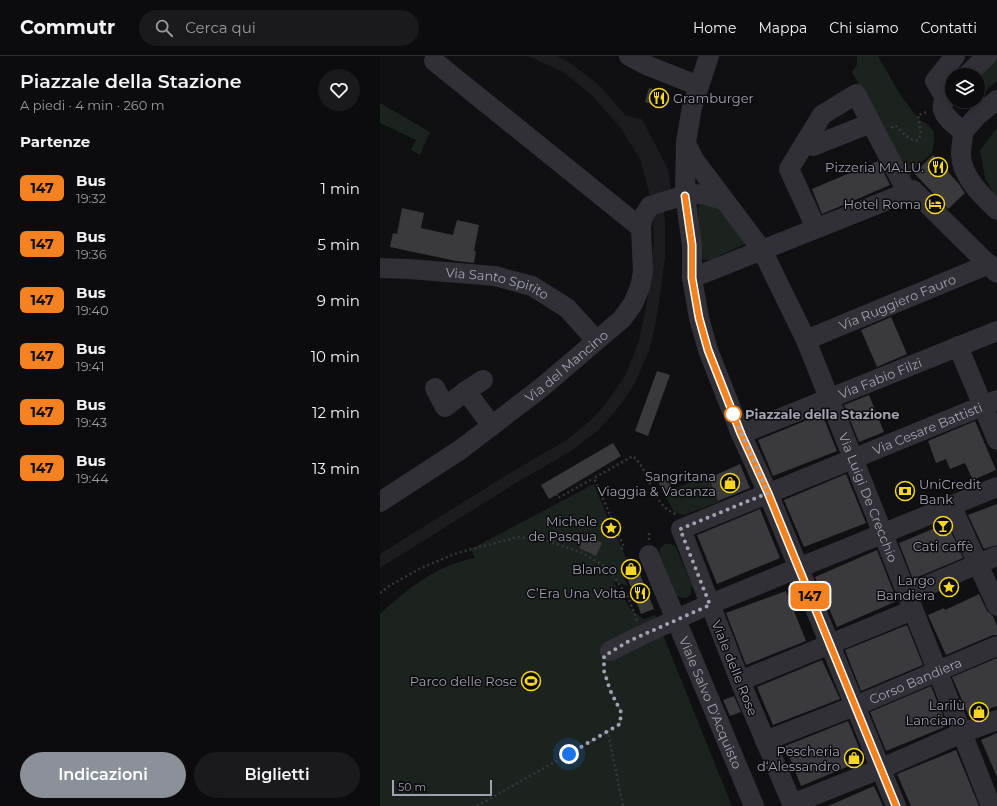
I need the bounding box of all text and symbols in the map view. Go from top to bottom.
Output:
search box [139,10,419,46]
text: Commutr [20,16,115,39]
icon: search [153,17,175,39]
text: Cerca qui [185,18,256,37]
text: Home [693,19,736,37]
text: Mappa [758,19,807,37]
text: Chi siamo [829,19,899,37]
text: Contatti [921,19,977,37]
map controls [945,68,985,108]
button: layers [945,68,985,108]
button: heart [318,69,360,111]
text: Piazzale della Stazione [20,70,242,93]
restaurant icon: Gramburger [648,87,670,109]
place label: Gramburger [673,90,754,106]
text: A piedi · 4 min · 260 m [20,97,165,113]
text: Partenze [20,132,90,151]
restaurant icon: Pizzeria MA.LU. [927,156,949,178]
place label: Pizzeria MA.LU. [825,159,924,175]
text: Bus [76,171,106,190]
text: 147 [30,179,54,197]
text: 1 min [321,179,360,198]
text: 19:32 [76,190,106,206]
hotel icon: Hotel Roma [924,193,946,215]
place label: Hotel Roma [843,196,921,212]
text: Bus [76,227,106,246]
text: 147 [30,235,54,253]
text: 5 min [317,235,360,254]
text: 19:36 [76,246,107,262]
street label: Via Santo Spirito [445,264,552,303]
street label: Via Ruggiero Fauro [837,271,958,333]
text: Bus [76,283,106,302]
text: 147 [30,291,54,309]
text: 9 min [317,291,360,310]
text: 19:40 [76,302,109,318]
street label: Via del Mancino [522,327,611,405]
text: Bus [76,339,106,358]
text: 147 [30,347,54,365]
text: 10 min [311,347,360,366]
street label: Via Fabio Filzi [836,354,924,402]
text: 19:41 [76,358,104,374]
text: Bus [76,395,106,414]
street label: Via Cesare Battisti [870,399,985,458]
text: 147 [30,403,54,421]
text: 12 min [312,403,360,422]
marker: Piazzale della Stazione [724,405,742,423]
place label: Piazzale della Stazione [745,406,900,422]
text: 19:43 [76,414,107,430]
street label: Via Luigi De Crecchio [836,430,901,564]
text: Bus [76,451,106,470]
text: 147 [30,459,54,477]
text: 13 min [312,459,360,478]
place label: Sangritana Viaggia & Vacanza [597,468,716,499]
text: 19:44 [76,470,109,486]
shop icon: Sangritana Viaggia & Vacanza [719,472,741,494]
place label: UniCredit Bank [919,476,981,507]
bank icon: UniCredit Bank [894,480,916,502]
place label: Michele de Pasqua [529,513,597,544]
bar icon: Cati caffè [932,515,954,537]
place icon: Michele de Pasqua [600,517,622,539]
place label: Cati caffè [913,538,973,554]
shop icon: Blanco [620,558,642,580]
place label: Blanco [572,561,617,577]
place label: Largo Bandiera [876,572,935,603]
place icon: Largo Bandiera [938,576,960,598]
restaurant icon: C’Era Una Volta [629,582,651,604]
line badge: 147 [787,583,833,609]
place label: C’Era Una Volta [527,585,626,601]
text: 147 [798,587,822,605]
street label: Viale delle Rose [709,618,761,718]
street label: Viale Salvo D'Acquisto [676,634,746,771]
street label: Corso Bandiera [867,654,964,707]
sports icon: Parco delle Rose [520,670,542,692]
place label: Parco delle Rose [410,673,517,689]
place label: Larilù Lanciano [906,697,965,728]
shop icon: Larilù Lanciano [968,701,990,723]
place label: Pescheria d‘Alessandro [757,743,840,774]
your location [559,744,579,764]
shop icon: Pescheria d‘Alessandro [843,747,865,769]
button: Indicazioni [20,752,186,798]
button: Biglietti [194,752,360,798]
scale bar [392,778,492,797]
text: 50 m [398,780,426,794]

